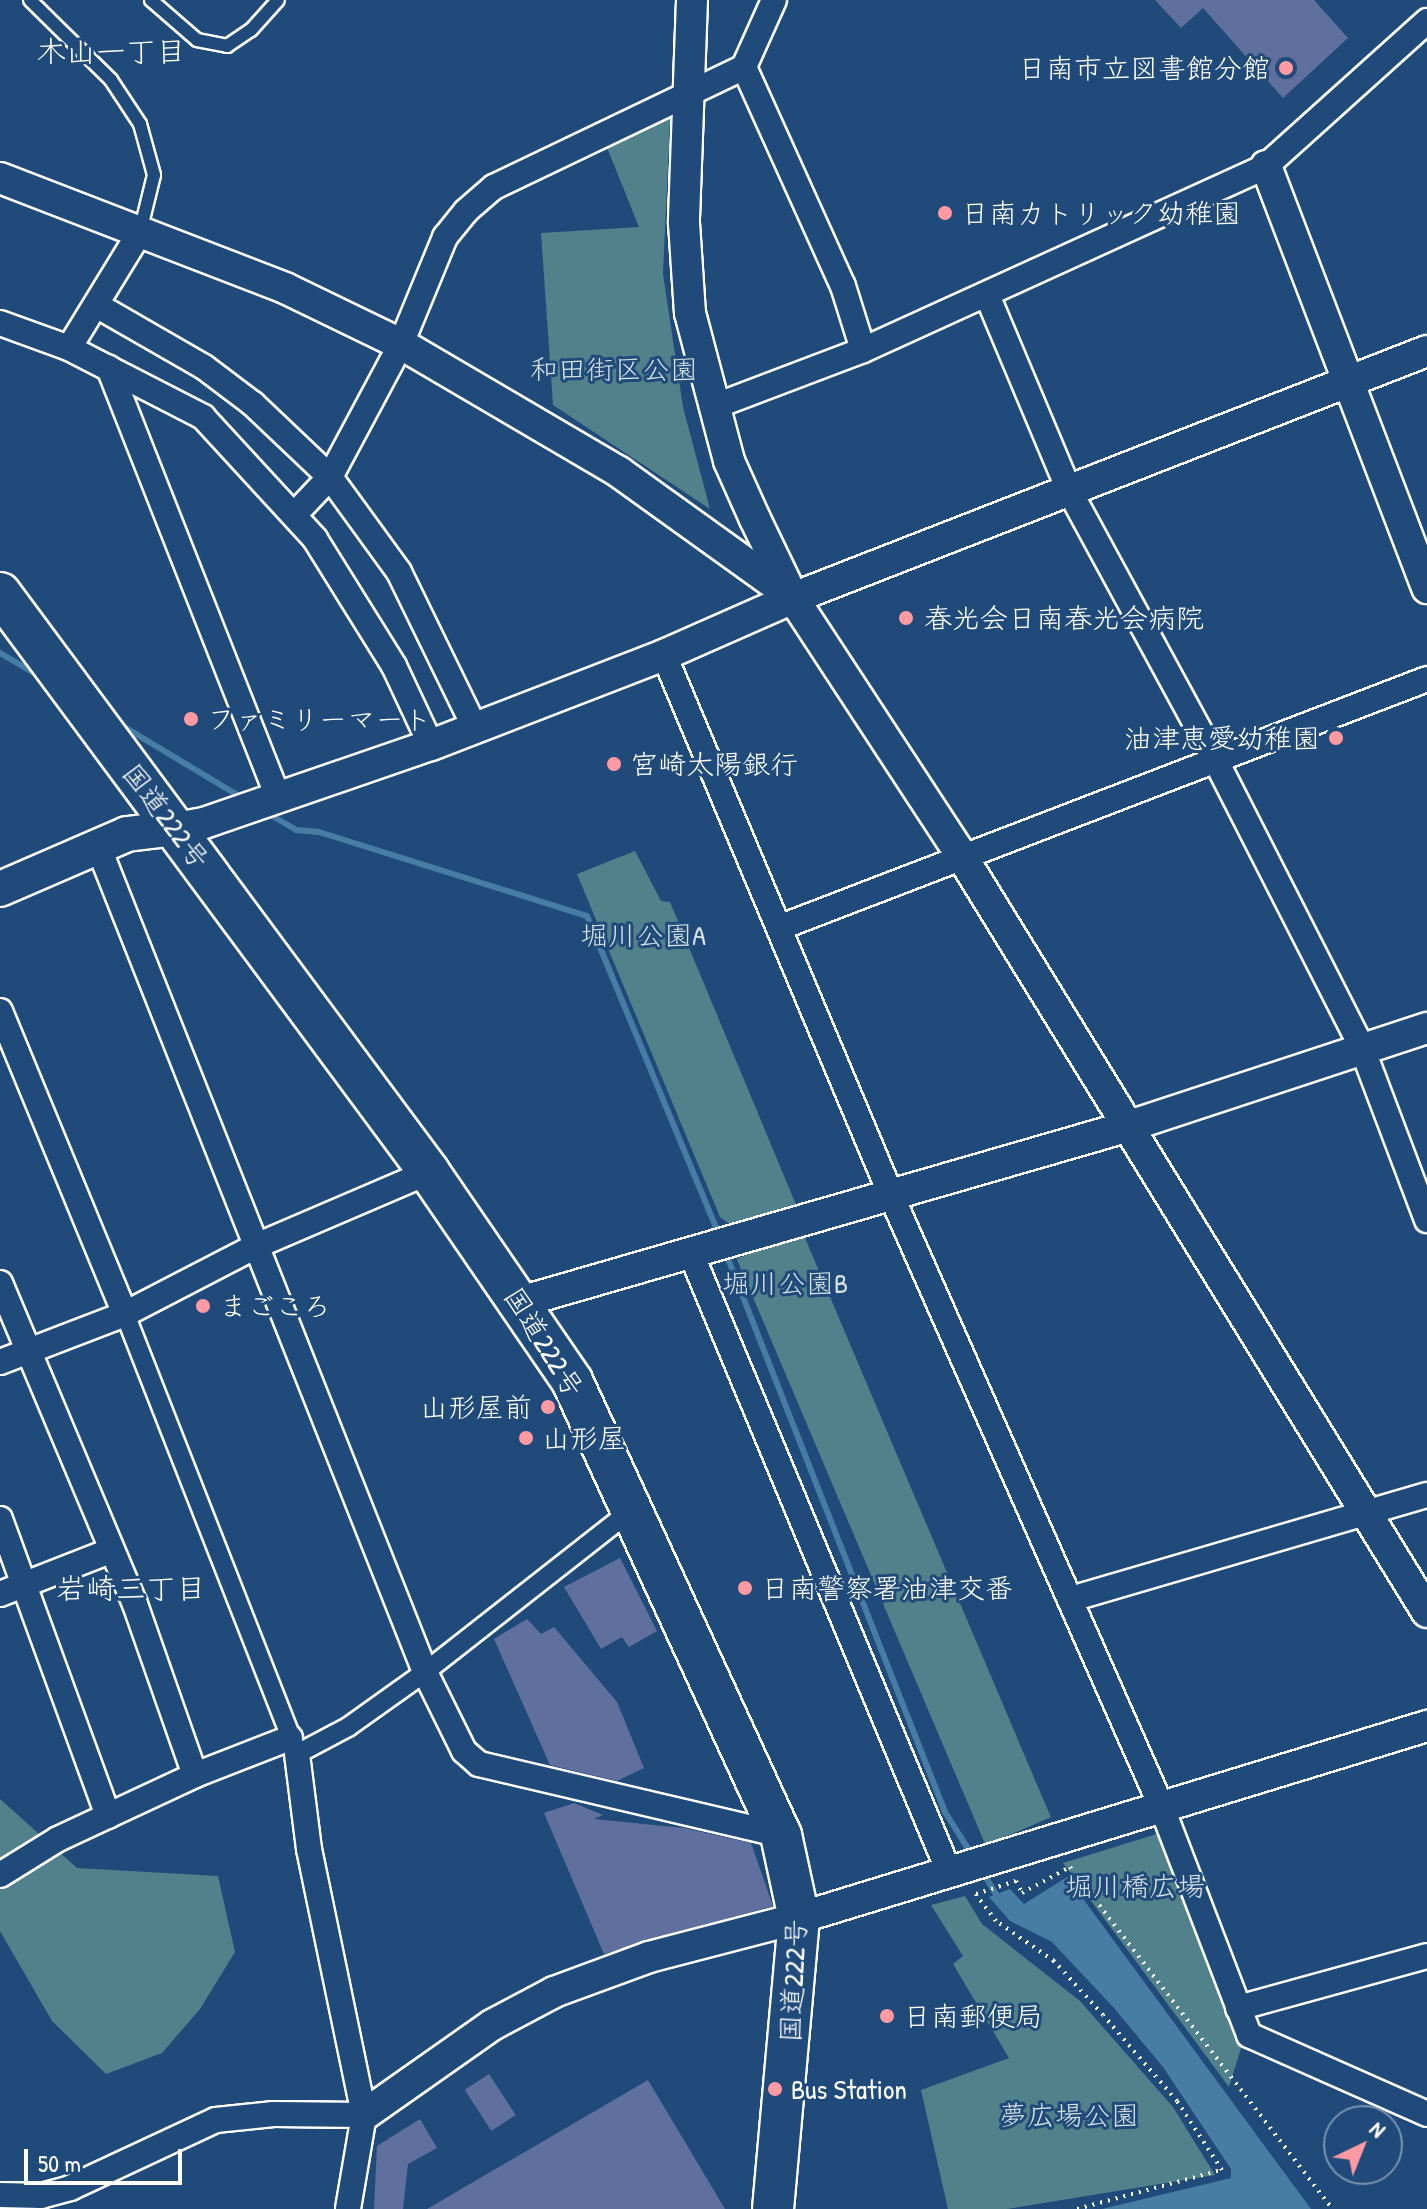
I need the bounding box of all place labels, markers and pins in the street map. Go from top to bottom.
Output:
place label: 日南市立図書館分館 [1018,51,1270,85]
marker: 日南市立図書館分館 [1277,59,1295,77]
place label: 日南カトリック幼稚園 [961,196,1241,230]
marker: 日南カトリック幼稚園 [936,204,954,222]
place label: 春光会日南春光会病院 [924,601,1204,635]
marker: 春光会日南春光会病院 [895,607,917,629]
place label: ファミリーマート [207,702,431,736]
marker: ファミリーマート [182,710,200,728]
place label: 油津恵愛幼稚園 [1124,721,1320,755]
marker: 油津恵愛幼稚園 [1327,729,1345,747]
place label: 宮崎太陽銀行 [630,747,798,781]
marker: 宮崎太陽銀行 [605,755,623,773]
place label: まごころ [219,1289,331,1323]
marker: まごころ [194,1297,212,1315]
place label: 山形屋前 [420,1390,532,1424]
marker: 山形屋前 [539,1398,557,1416]
place label: 山形屋 [542,1421,626,1455]
marker: 山形屋 [517,1429,535,1447]
place label: 日南警察署油津交番 [761,1571,1013,1605]
marker: 日南警察署油津交番 [736,1579,754,1597]
place label: 日南郵便局 [903,1999,1043,2033]
marker: 日南郵便局 [878,2007,896,2025]
place label: Bus Station [791,2072,907,2106]
marker: Bus Station [766,2080,784,2098]

